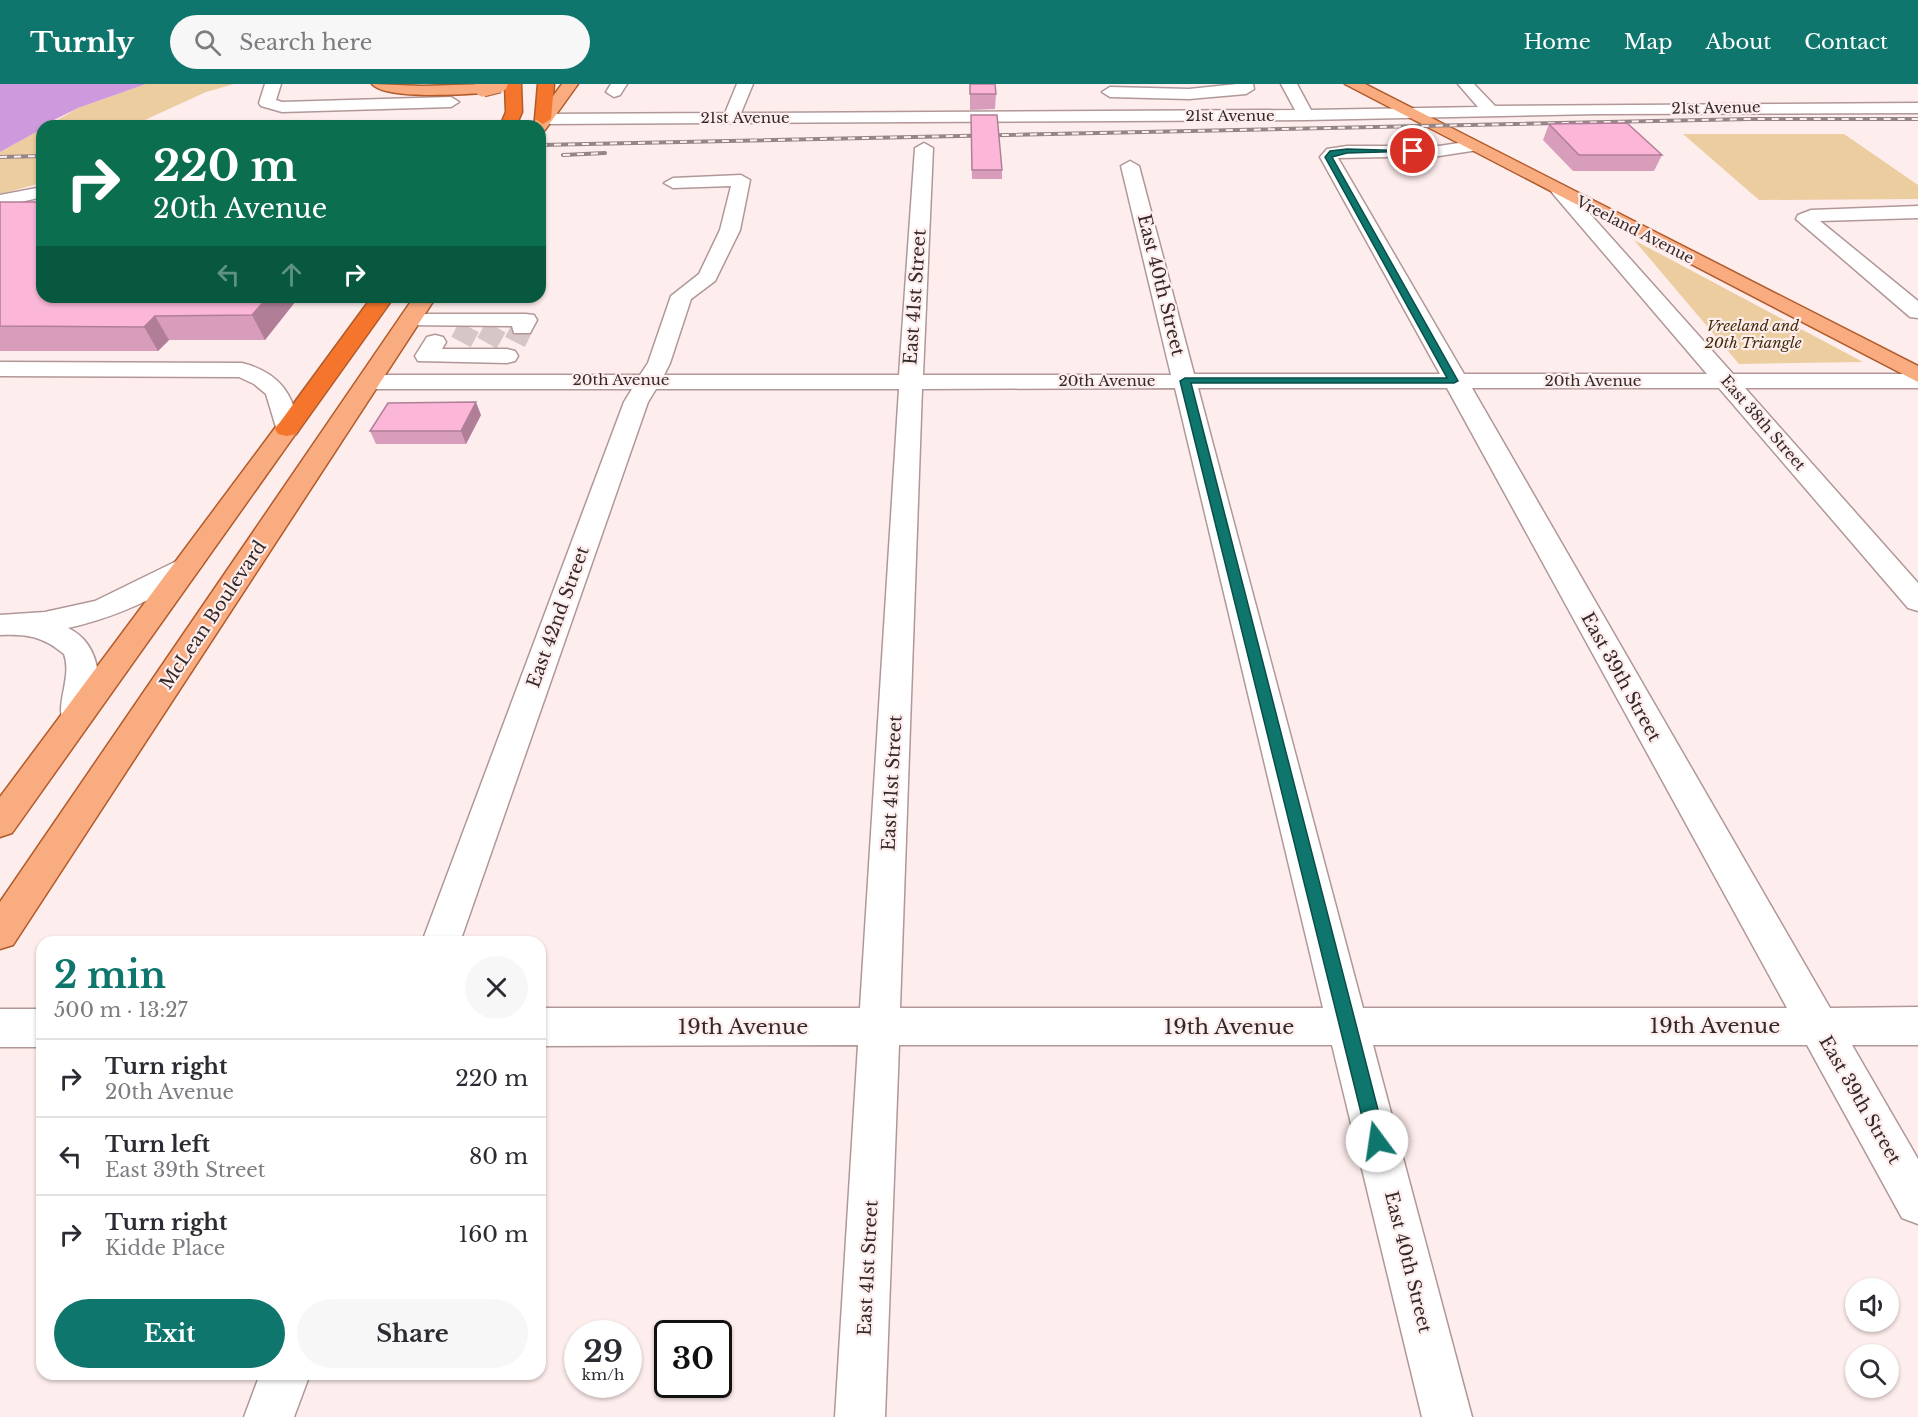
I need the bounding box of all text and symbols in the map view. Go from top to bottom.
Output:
search box [170,15,590,69]
text: Turnly [30,25,134,60]
icon: search [191,26,224,59]
text: Search here [239,29,372,56]
text: Home [1524,29,1591,55]
text: Map [1624,29,1672,55]
text: About [1705,29,1771,55]
text: Contact [1804,29,1888,55]
street label: 21st Avenue [1671,97,1761,118]
street label: 21st Avenue [1185,106,1275,125]
street label: 21st Avenue [700,108,790,127]
pin [1387,125,1438,176]
icon: arrive [1396,134,1429,167]
text: 220 m [153,140,297,192]
icon: right [54,144,132,222]
street label: Vreeland Avenue [1572,191,1697,267]
text: 20th Avenue [153,192,327,225]
street label: East 40th Street [1133,212,1189,358]
street label: East 41st Street [899,228,931,366]
icon: left [212,258,245,291]
icon: ahead [275,258,308,291]
icon: right [338,258,371,291]
park label: Vreeland and 20th Triangle [1704,316,1802,352]
street label: 20th Avenue [573,370,669,389]
street label: 20th Avenue [1059,371,1155,390]
street label: 20th Avenue [1545,371,1641,390]
street label: East 38th Street [1717,371,1810,474]
street label: McLean Boulevard [155,536,271,694]
street label: East 42nd Street [522,543,594,691]
street label: East 39th Street [1576,609,1666,746]
street label: East 41st Street [877,714,907,851]
text: 2 min [54,953,166,998]
button: close [465,956,528,1019]
text: 500 m · 13:27 [54,998,188,1022]
street label: 19th Avenue [1650,1013,1780,1039]
street label: 19th Avenue [678,1014,808,1040]
street label: 19th Avenue [1164,1014,1294,1040]
street label: East 39th Street [1814,1032,1906,1168]
text: Turn right [105,1053,227,1080]
icon: right [54,1062,87,1095]
text: 220 m [455,1065,528,1092]
text: 20th Avenue [105,1080,234,1104]
position arrow [1345,1109,1409,1173]
text: Turn left [105,1131,210,1158]
icon: left [54,1140,87,1173]
text: 80 m [469,1143,528,1170]
text: East 39th Street [105,1158,265,1182]
street label: East 40th Street [1380,1189,1436,1335]
street label: East 41st Street [853,1199,883,1336]
text: Turn right [105,1209,227,1236]
icon: right [54,1218,87,1251]
text: 160 m [458,1221,528,1248]
text: Kidde Place [105,1236,225,1260]
map controls [1845,1278,1899,1398]
button: sound [1845,1278,1899,1332]
button: Exit [54,1299,285,1368]
button: Share [297,1299,528,1368]
speed limit sign: 30 [654,1320,732,1398]
text: 29 [583,1333,623,1370]
button: search [1845,1344,1899,1398]
text: km/h [582,1365,624,1384]

